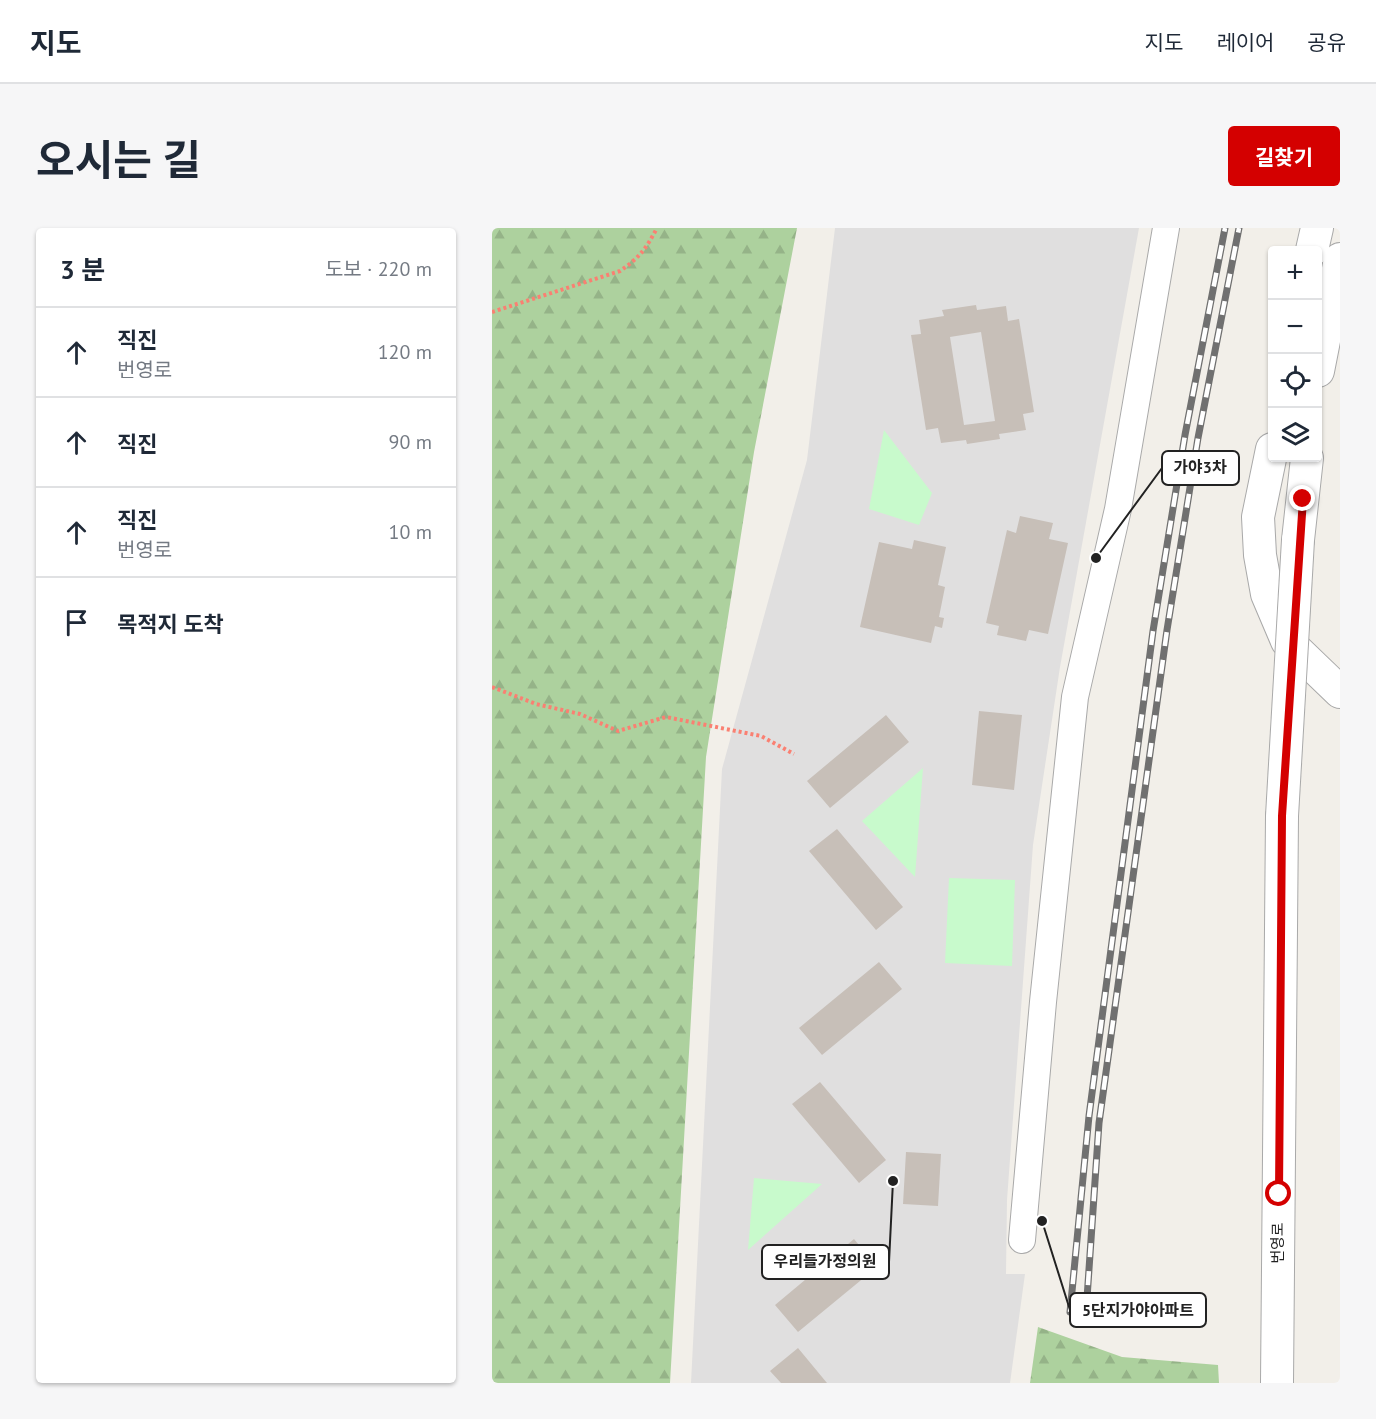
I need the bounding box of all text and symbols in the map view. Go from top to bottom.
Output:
text: 지도 [30,24,82,61]
text: 지도 [1145,29,1183,56]
text: 레이어 [1216,29,1274,56]
text: 공유 [1307,29,1346,56]
button: 길찾기 [1228,126,1340,186]
text: 오시는 길 [36,132,201,187]
map controls [1268,246,1322,462]
button: + [1268,246,1322,300]
text: 3 분 [60,253,105,286]
text: 도보 · 220 m [325,256,432,282]
button: − [1268,300,1322,354]
text: 직진 [117,326,157,354]
icon: ahead [60,336,93,369]
text: 120 m [378,339,432,365]
button: locate [1268,354,1322,408]
text: 번영로 [117,357,172,383]
button: layers [1268,408,1322,462]
icon: ahead [60,426,93,459]
text: 90 m [389,429,432,455]
text: 직진 [117,430,157,458]
callout: 가야3차 [1162,451,1239,485]
text: 가야3차 [1173,457,1227,477]
route end [1289,485,1315,511]
text: 직진 [117,506,157,534]
icon: ahead [60,516,93,549]
text: 10 m [389,519,432,545]
text: 번영로 [117,537,172,563]
icon: arrive [60,606,93,639]
text: 목적지 도착 [117,610,224,638]
route start [1265,1180,1291,1206]
street label: 번영로 [1268,1222,1287,1264]
callout: 우리들가정의원 [762,1245,889,1279]
text: 우리들가정의원 [773,1251,877,1271]
callout: 5단지가야아파트 [1070,1293,1206,1327]
text: 5단지가야아파트 [1082,1300,1194,1320]

